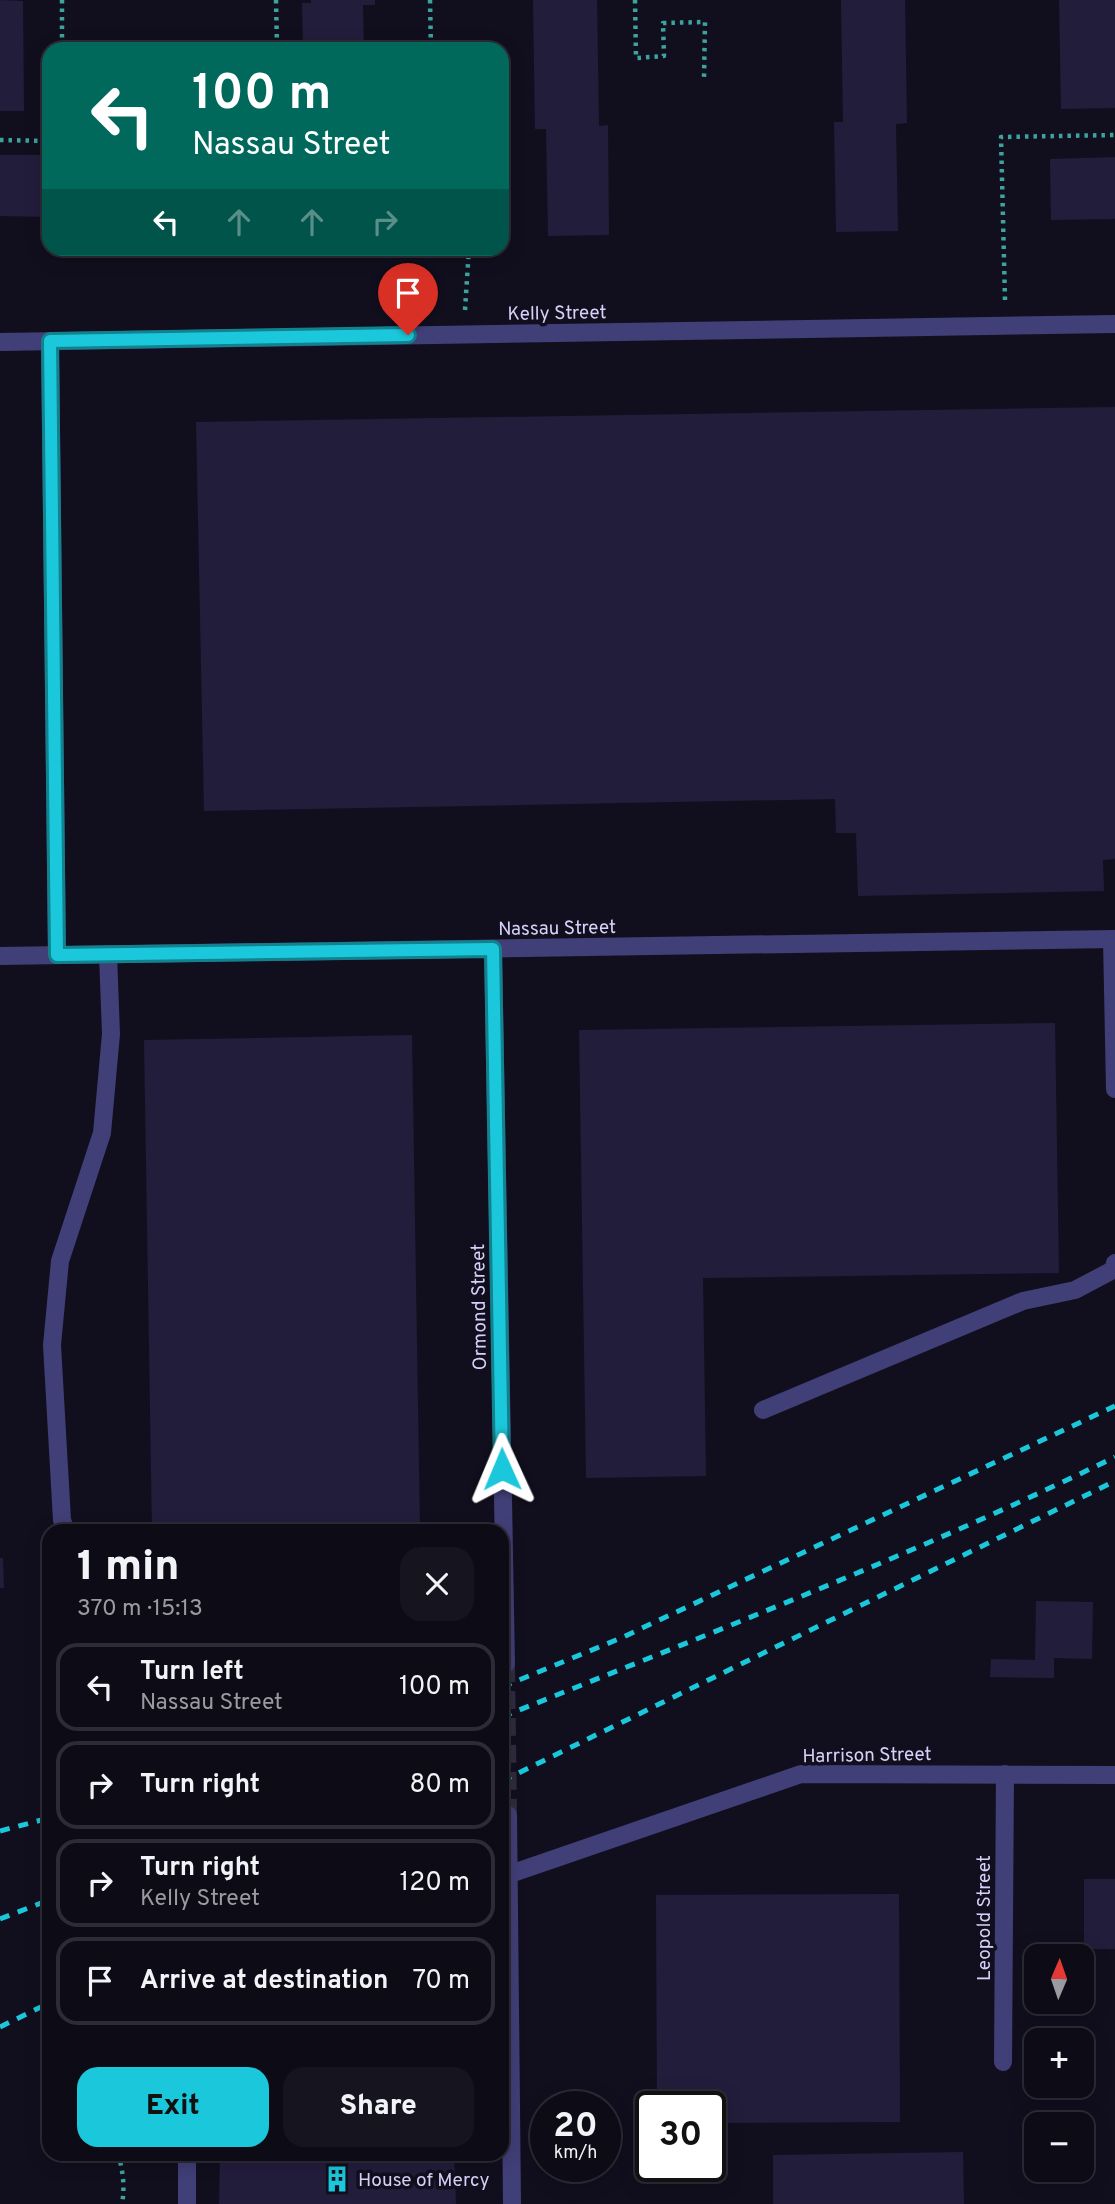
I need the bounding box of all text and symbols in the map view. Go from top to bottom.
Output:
text: 100 m [192,65,331,127]
icon: left [77,70,168,161]
text: Nassau Street [192,126,391,166]
icon: left [147,203,185,241]
icon: ahead [220,203,258,241]
icon: ahead [293,203,331,241]
icon: right [366,203,404,241]
pin [378,263,438,335]
icon: arrive [389,274,427,312]
street label: Kelly Street [507,301,607,327]
street label: Nassau Street [498,916,616,942]
street label: Ormond Street [467,1243,493,1370]
position arrow [465,1432,539,1506]
text: 1 min [77,1542,180,1595]
button: close [400,1547,474,1621]
text: 370 m · 15:13 [77,1595,203,1624]
text: Turn left [140,1656,244,1689]
icon: left [81,1668,119,1706]
text: 100 m [399,1671,470,1704]
text: Nassau Street [140,1689,283,1718]
street label: Harrison Street [802,1743,932,1769]
icon: right [81,1766,119,1804]
text: Turn right [140,1769,260,1802]
text: 80 m [410,1769,470,1802]
text: Turn right [140,1852,260,1885]
street label: Leopold Street [973,1855,997,1981]
icon: right [81,1864,119,1902]
text: 120 m [400,1867,470,1900]
text: Kelly Street [140,1885,260,1914]
north arrow [1024,1944,1094,2014]
map controls [1024,1944,1094,2182]
icon: arrive [81,1962,119,2000]
text: Arrive at destination [140,1965,388,1998]
text: 70 m [412,1965,470,1998]
button: + [1024,2028,1094,2098]
button: Exit [77,2067,269,2147]
button: Share [283,2067,474,2147]
speed limit sign: 30 [635,2091,726,2182]
text: 20 [553,2105,598,2149]
button: − [1024,2112,1094,2182]
text: km/h [554,2142,597,2165]
building icon: House of Mercy [322,2164,352,2194]
place label: House of Mercy [358,2169,490,2193]

